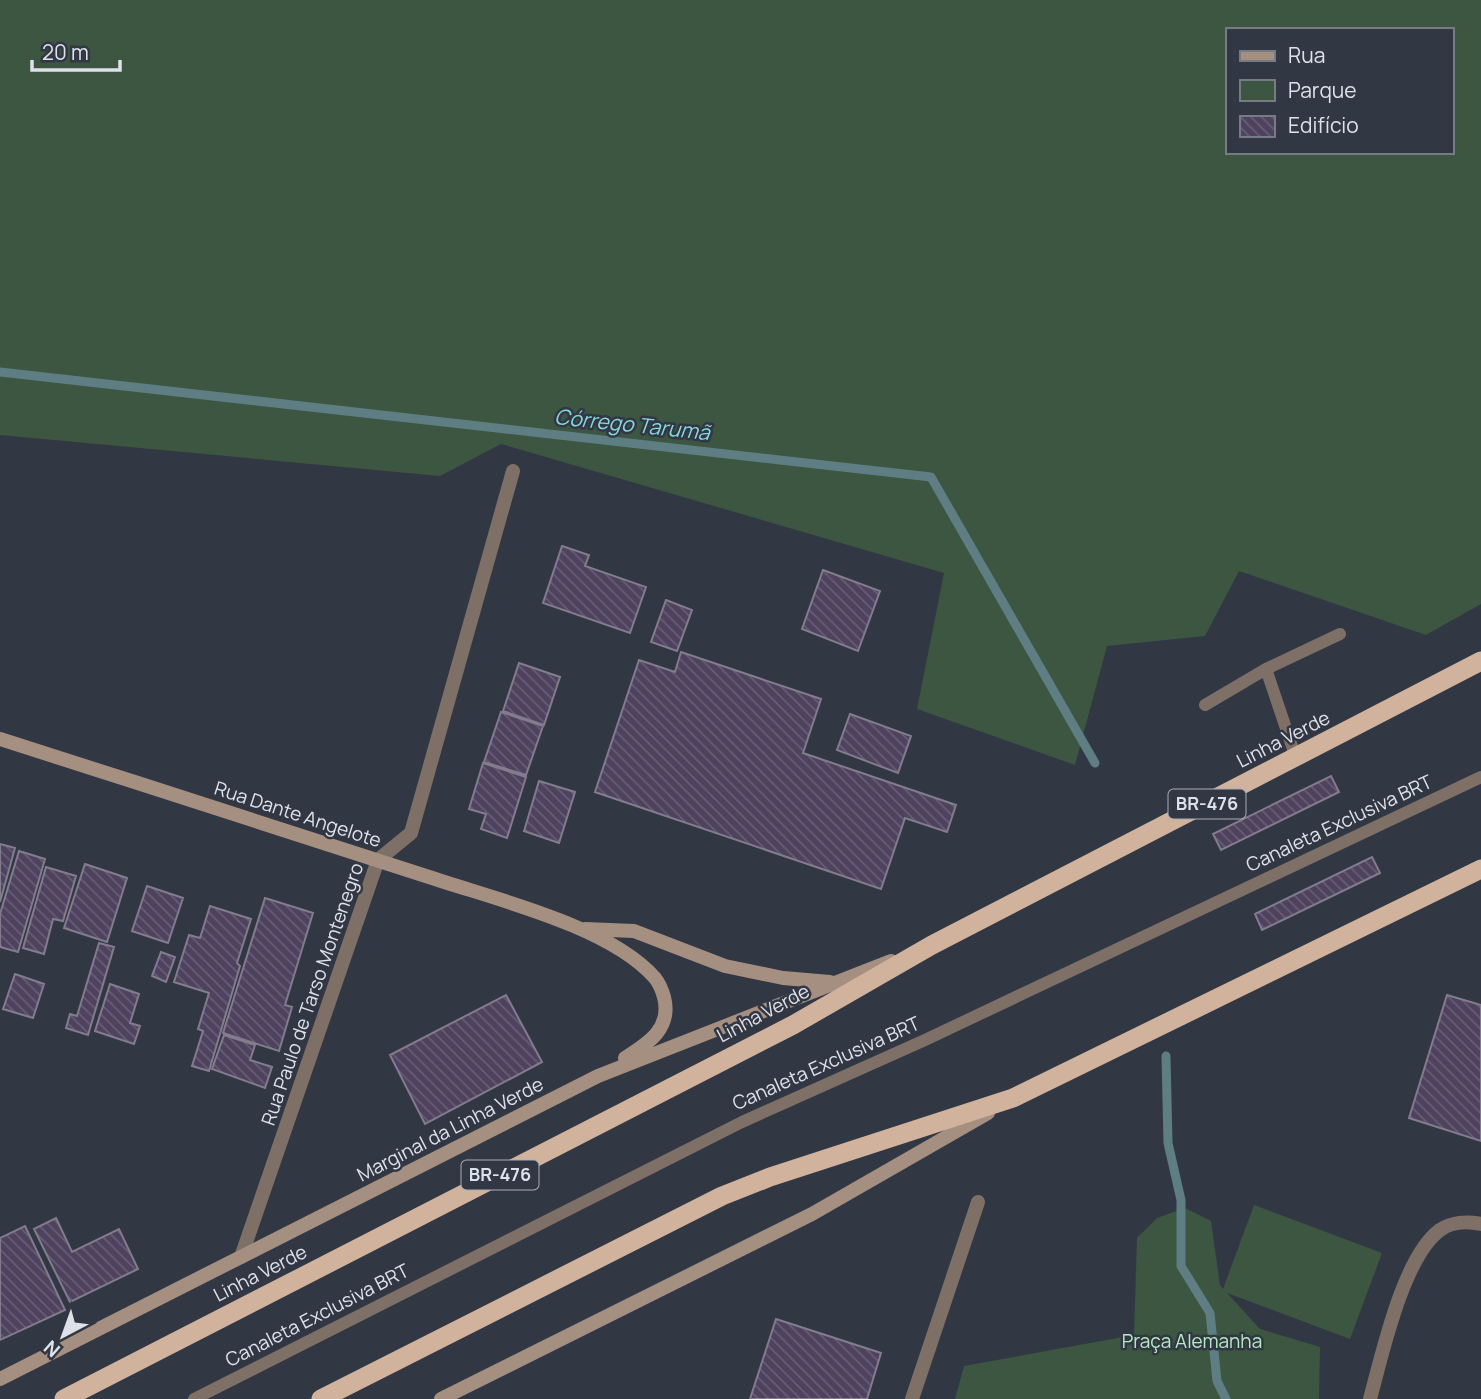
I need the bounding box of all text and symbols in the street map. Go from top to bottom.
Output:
scale bar [32,28,119,72]
legend [1226,28,1453,154]
text: 20 m [42,38,89,66]
text: Rua [1288,41,1325,69]
text: Parque [1288,76,1357,104]
text: Edifício [1288,111,1359,139]
water label: Córrego Tarumã [553,402,713,446]
street label: Linha Verde [1232,704,1334,774]
street label: Canaleta Exclusiva BRT [1242,768,1437,878]
street label: Rua Dante Angelote [211,775,385,853]
road number: BR-476 [1168,790,1246,818]
street label: Rua Paulo de Tarso Montenegro [255,859,369,1129]
street label: Linha Verde [712,978,814,1048]
street label: Canaleta Exclusiva BRT [728,1010,924,1116]
street label: Marginal da Linha Verde [352,1071,548,1187]
road number: BR-476 [462,1160,538,1190]
street label: Linha Verde [209,1238,311,1308]
street label: Canaleta Exclusiva BRT [221,1257,414,1373]
north arrow [28,1301,98,1371]
park label: Praça Alemanha [1122,1328,1262,1354]
text: N [38,1335,66,1363]

